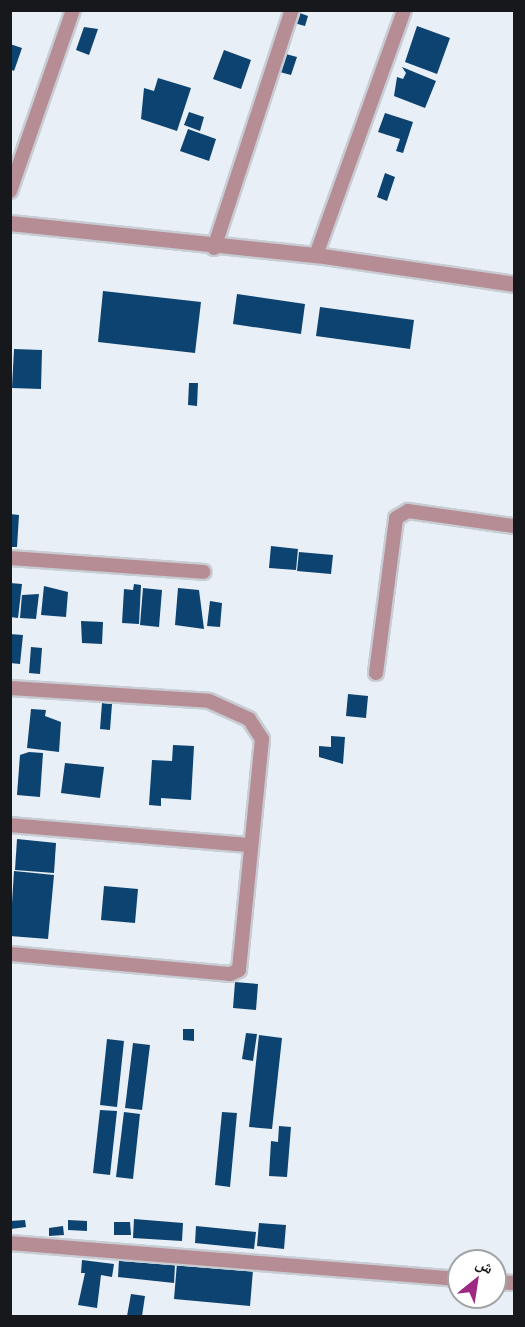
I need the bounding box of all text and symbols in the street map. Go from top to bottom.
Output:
north arrow [447,1249,507,1309]
text: ش [473,1252,497,1277]

